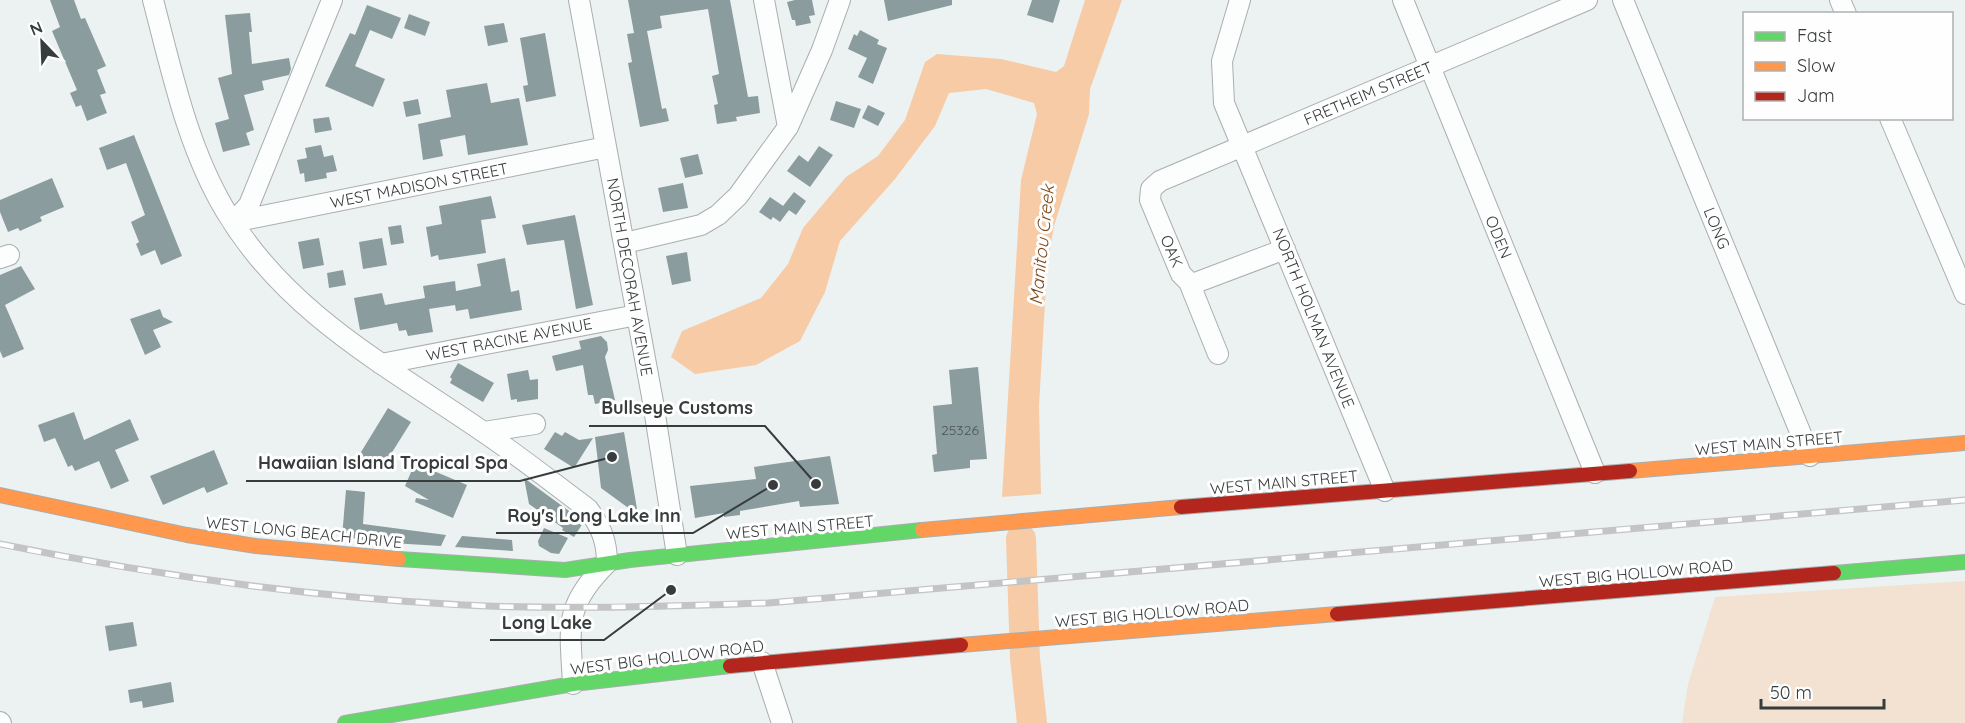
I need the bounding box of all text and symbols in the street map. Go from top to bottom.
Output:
north arrow [12,12,72,72]
legend [1743,12,1953,120]
text: N [27,17,45,40]
text: Fast [1797,24,1832,47]
text: Slow [1797,54,1835,77]
street label: FRETHEIM STREET [1301,57,1436,129]
text: Jam [1797,84,1835,107]
street label: WEST MADISON STREET [328,158,510,212]
street label: NORTH DECORAH AVENUE [603,176,657,378]
water label: Manitou Creek [1024,183,1059,306]
street label: LONG [1700,204,1734,252]
street label: ODEN [1481,213,1517,261]
street label: NORTH HOLMAN AVENUE [1269,225,1359,411]
street label: OAK [1156,232,1188,270]
street label: WEST RACINE AVENUE [424,313,594,365]
callout: Bullseye Customs [589,390,765,426]
text: Bullseye Customs [601,396,753,419]
house number: 25326 [941,421,979,439]
street label: WEST MAIN STREET [1694,427,1844,459]
callout: Hawaiian Island Tropical Spa [246,445,520,481]
text: Hawaiian Island Tropical Spa [258,451,508,474]
street label: WEST MAIN STREET [1209,466,1359,498]
callout: Roy's Long Lake Inn [496,497,693,533]
text: Roy's Long Lake Inn [507,504,681,527]
street label: WEST MAIN STREET [725,511,875,543]
street label: WEST LONG BEACH DRIVE [205,512,403,552]
street label: WEST BIG HOLLOW ROAD [1538,555,1734,591]
street label: WEST BIG HOLLOW ROAD [1054,595,1250,631]
callout: Long Lake [490,604,604,640]
text: Long Lake [502,611,592,634]
street label: WEST BIG HOLLOW ROAD [569,635,765,679]
scale bar [1761,672,1884,710]
text: 50 m [1770,681,1812,704]

